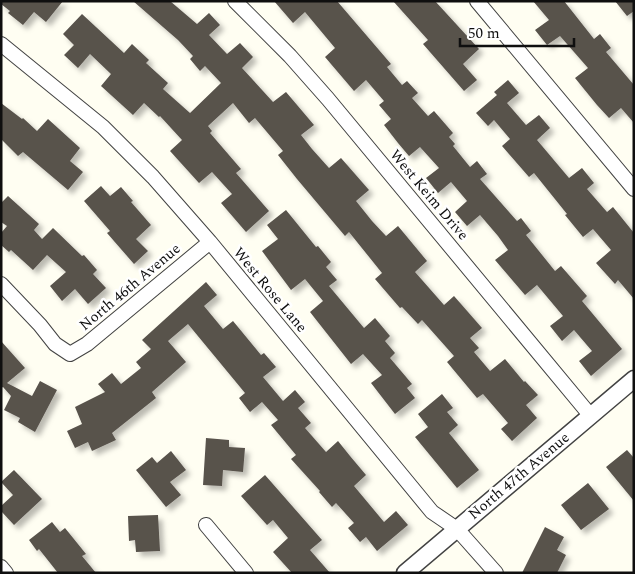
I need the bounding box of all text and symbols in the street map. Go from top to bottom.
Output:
scale bar [460,15,574,47]
text: 50 m [468,22,500,45]
street label: West Keim Drive [384,144,474,246]
street label: North 46th Avenue [74,238,186,336]
street label: West Rose Lane [227,242,313,338]
street label: North 47th Avenue [463,427,575,525]

